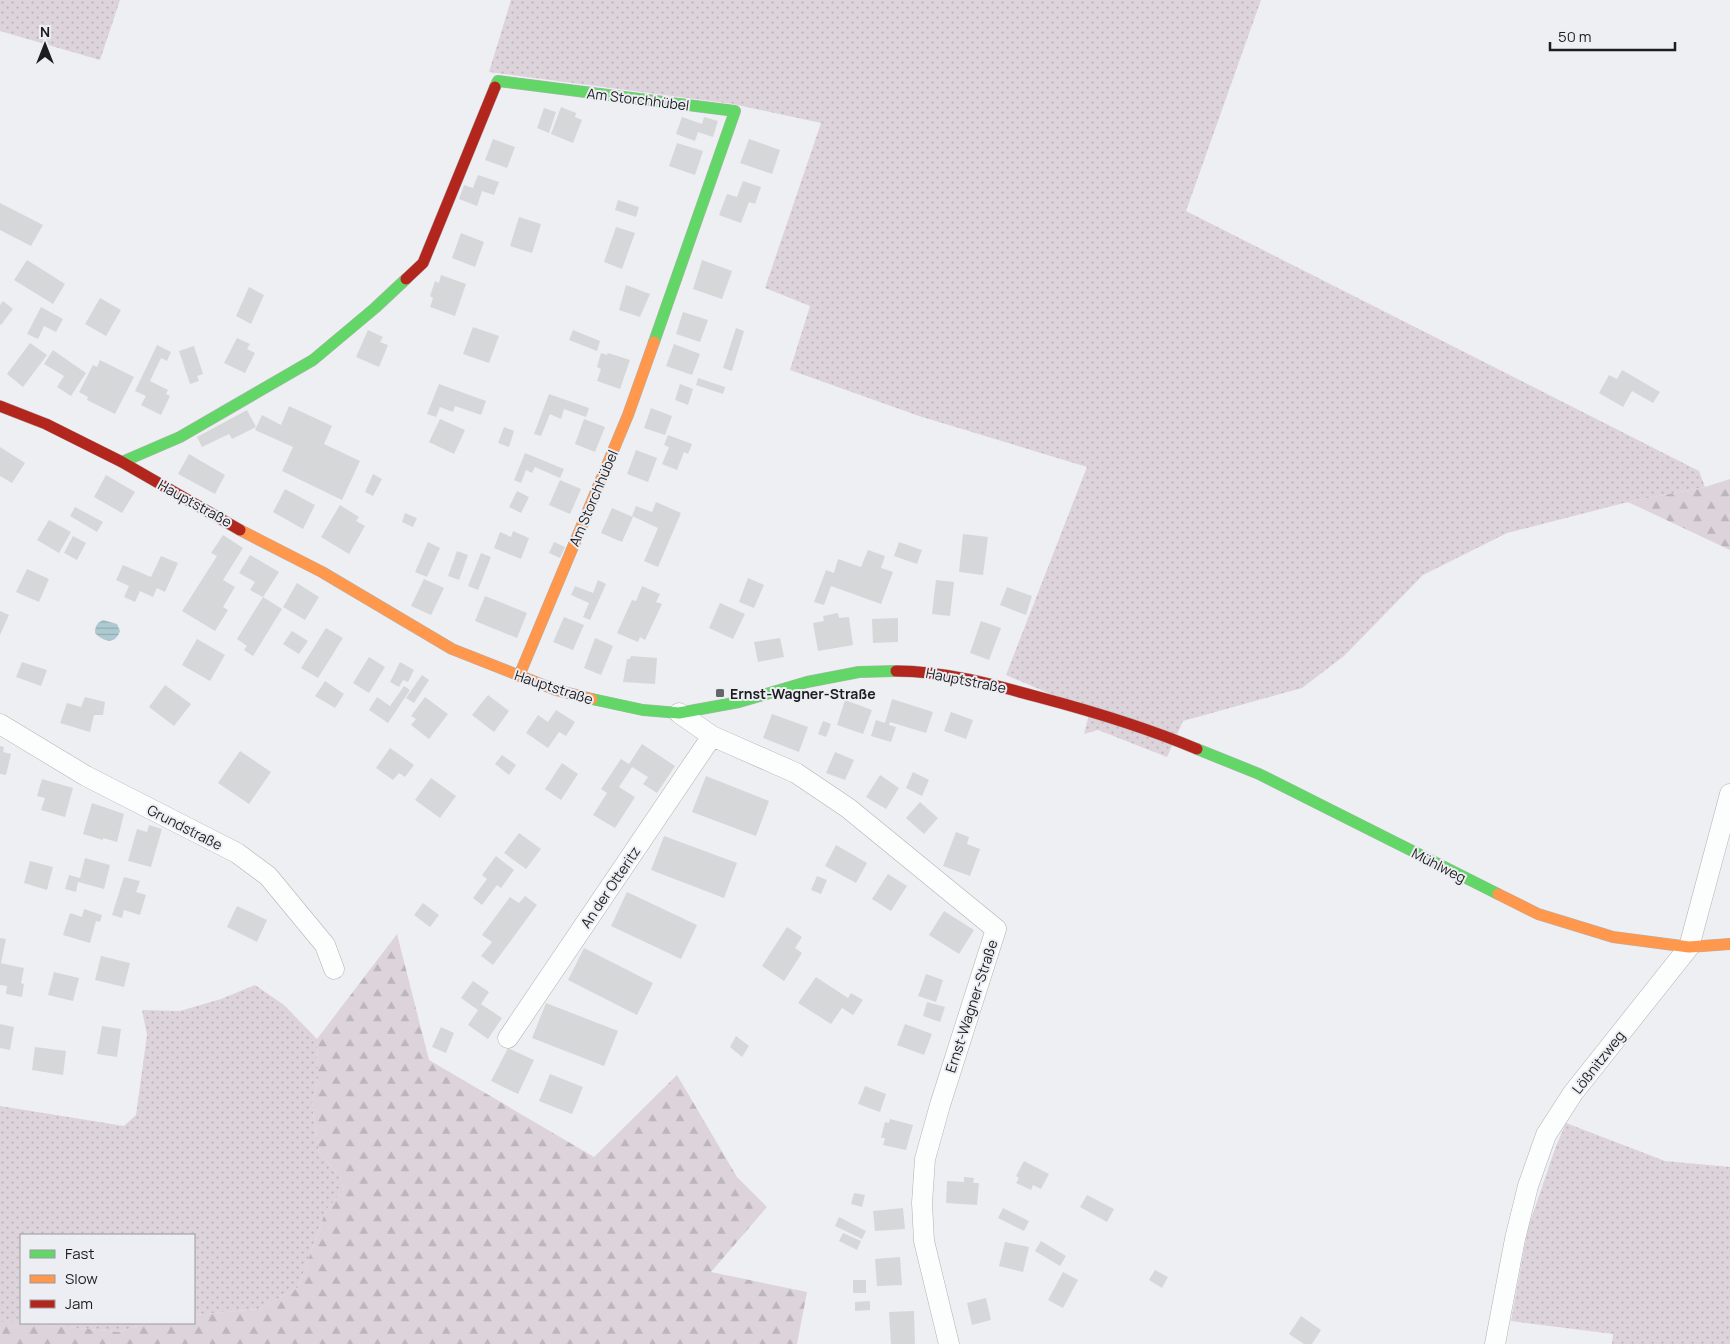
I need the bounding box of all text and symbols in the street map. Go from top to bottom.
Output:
north arrow [20,20,70,70]
scale bar [1550,20,1675,52]
text: N [40,22,50,41]
text: 50 m [1558,26,1592,47]
street label: Am Storchhübel [586,83,690,115]
street label: Am Storchhübel [564,447,622,549]
street label: Hauptstraße [155,475,235,531]
street label: Hauptstraße [924,663,1008,697]
street label: Hauptstraße [512,665,596,709]
place label: Ernst-Wagner-Straße [730,684,876,703]
marker: Ernst-Wagner-Straße [714,687,726,699]
street label: Grundstraße [144,800,226,854]
street label: An der Otteritz [576,843,644,931]
street label: Mühlweg [1409,843,1469,887]
street label: Ernst-Wagner-Straße [941,937,1001,1075]
street label: Lößnitzweg [1567,1026,1629,1098]
legend [20,1234,195,1324]
text: Fast [65,1243,94,1264]
text: Slow [65,1268,98,1289]
text: Jam [65,1293,93,1314]

